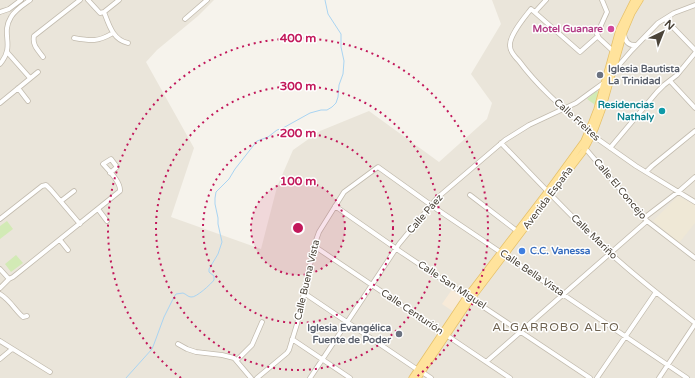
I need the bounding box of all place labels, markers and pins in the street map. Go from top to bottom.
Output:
place label: Motel Guanare [533,23,603,35]
marker: Motel Guanare [606,24,616,34]
place label: Iglesia Bautista La Trinidad [608,63,680,87]
marker: Iglesia Bautista La Trinidad [595,70,605,80]
place label: Residencias Nathaly [598,99,655,123]
marker: Residencias Nathaly [657,106,667,116]
centre of rings [291,221,305,235]
place label: C.C. Vanessa [530,245,591,257]
marker: C.C. Vanessa [517,246,527,256]
place label: Iglesia Evangélica Fuente de Poder [307,322,391,346]
marker: Iglesia Evangélica Fuente de Poder [394,329,404,339]

